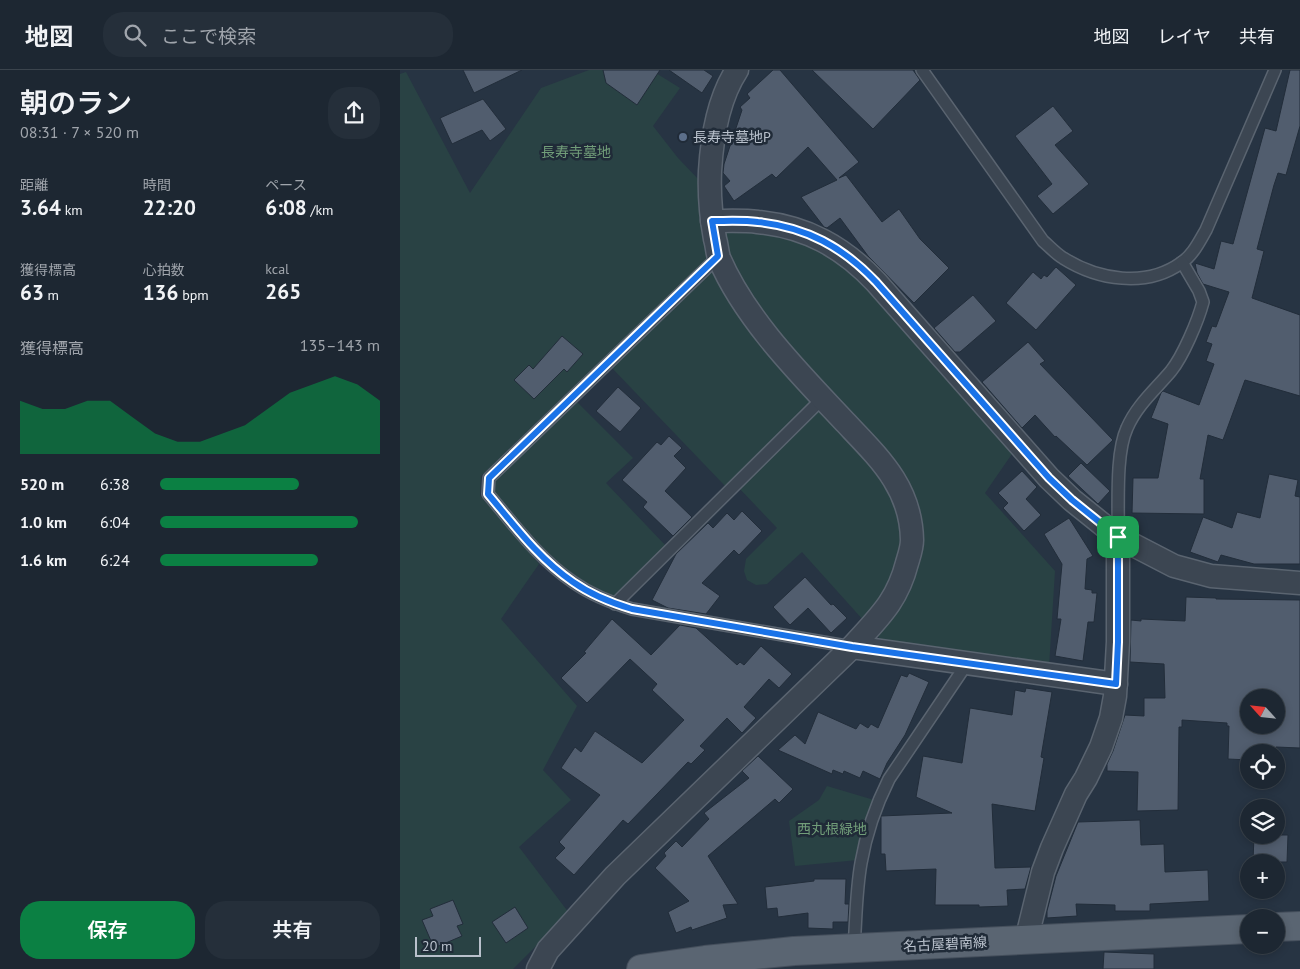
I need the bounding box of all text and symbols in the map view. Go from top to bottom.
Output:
search box [103,12,453,57]
text: 地図 [25,21,73,52]
icon: search [121,21,149,49]
text: ここで検索 [161,24,256,48]
text: 地図 [1094,25,1130,48]
text: レイヤ [1158,25,1211,48]
text: 共有 [1239,25,1275,48]
text: 朝のラン [20,84,132,121]
button: share [328,87,380,139]
text: 08:31 · 7 × 520 m [20,122,139,142]
place label: 長寿寺墓地P [693,128,771,146]
marker: 長寿寺墓地P [677,131,689,143]
park label: 長寿寺墓地 [541,143,611,161]
text: 距離 [20,176,48,194]
text: 時間 [143,176,171,194]
text: ペース [265,176,307,194]
text: 3.64 [20,194,61,221]
text: 22:20 [143,194,196,221]
text: 6:08 [265,194,307,221]
text: km [61,201,83,219]
text: /km [307,201,333,219]
text: kcal [265,260,289,278]
text: 獲得標高 [20,261,76,279]
text: 心拍数 [143,261,185,279]
text: 265 [265,278,301,305]
text: 63 [20,279,44,306]
text: 136 [143,279,178,306]
text: m [44,286,59,304]
text: bpm [178,286,209,304]
text: 135–143 m [300,335,380,355]
text: 獲得標高 [20,338,84,358]
text: 520 m [20,474,64,494]
text: 6:38 [100,474,130,494]
text: 1.0 km [20,512,67,532]
text: 6:04 [100,512,130,532]
pin [1097,516,1139,558]
icon: arrive [1104,523,1132,551]
text: 1.6 km [20,550,67,570]
text: 6:24 [100,550,130,570]
north arrow [1240,689,1285,734]
map controls [1240,689,1285,954]
button: locate [1240,744,1285,789]
button: layers [1240,799,1285,844]
park label: 西丸根緑地 [797,820,867,838]
button: + [1240,854,1285,899]
button: 保存 [20,901,195,959]
button: 共有 [205,901,380,959]
button: − [1240,909,1285,954]
street label: 名古屋碧南線 [903,933,987,955]
scale bar [415,934,481,957]
text: 20 m [422,937,452,955]

